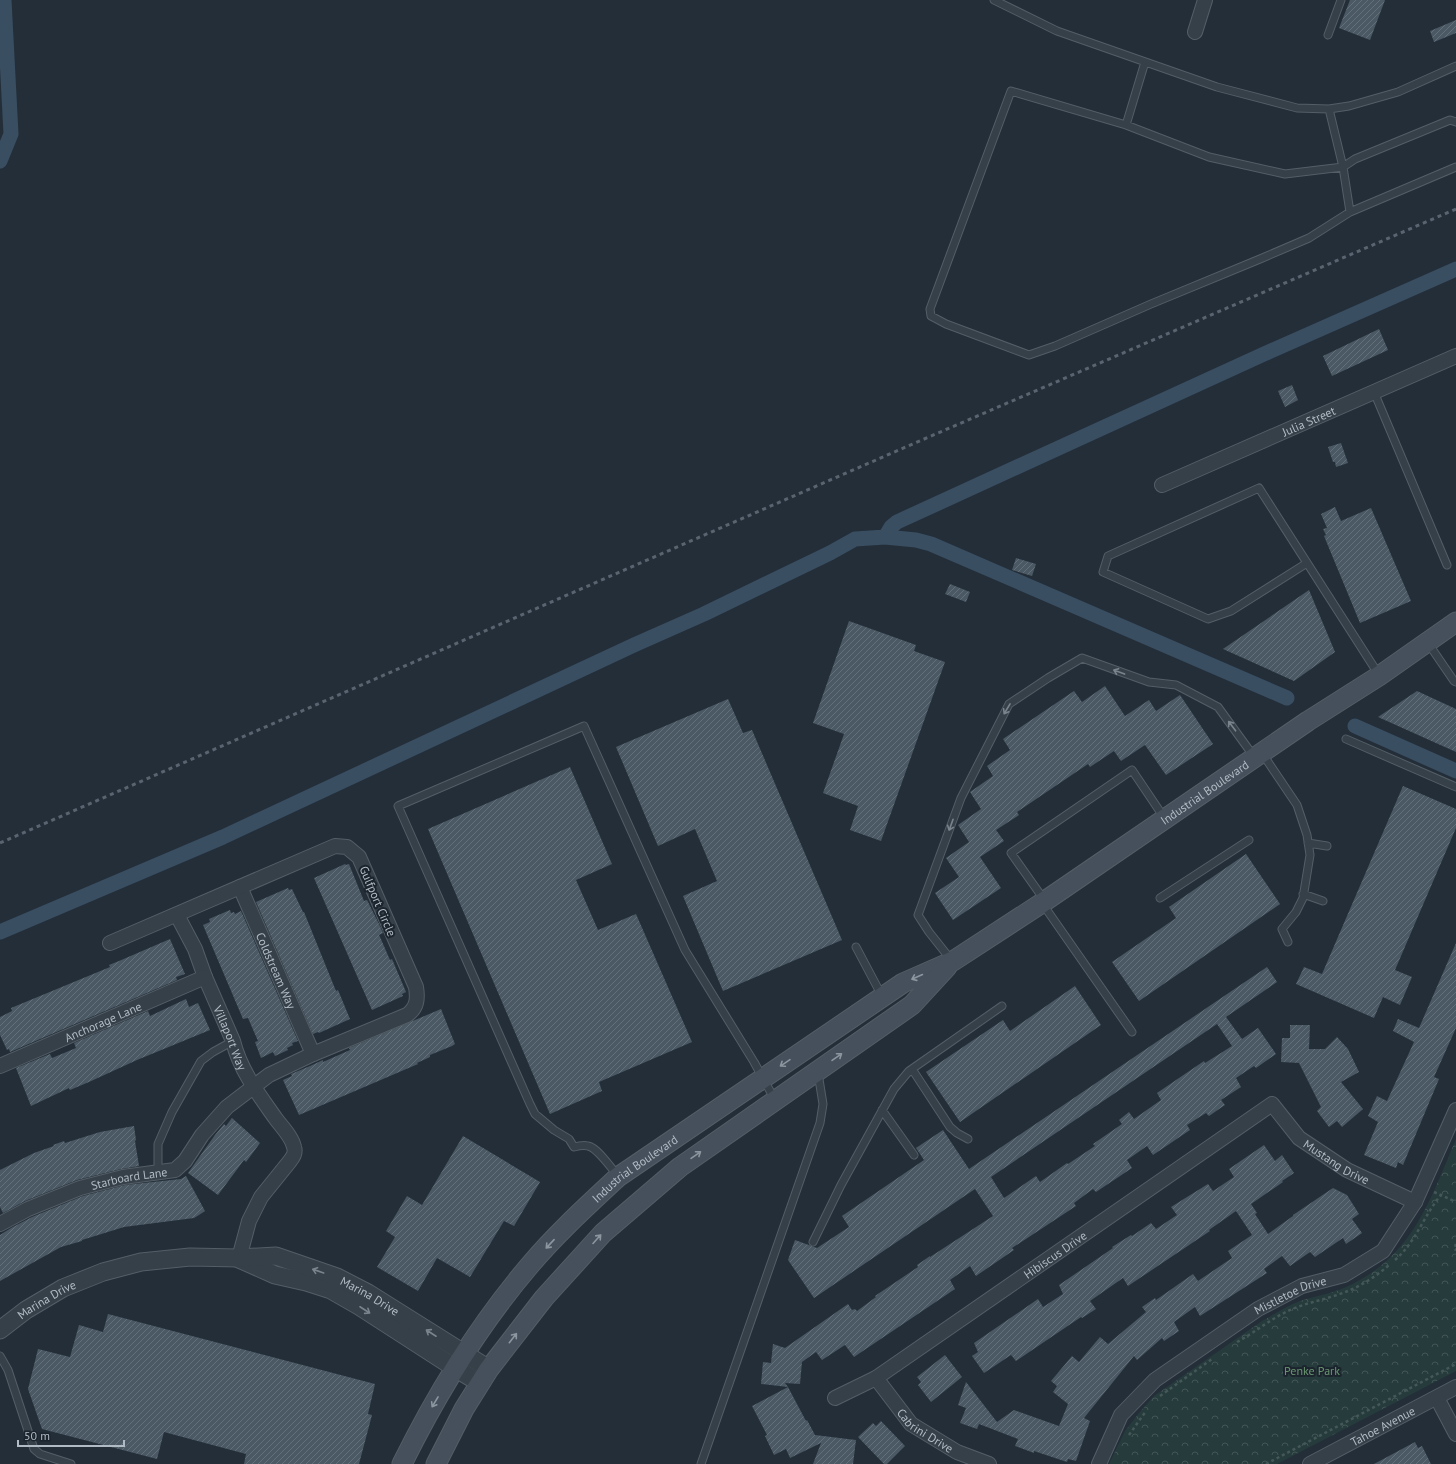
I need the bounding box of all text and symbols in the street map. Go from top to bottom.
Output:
street label: Julia Street [1279,402,1337,439]
one-way arrow [1113,667,1125,675]
one-way arrow [1003,703,1012,714]
one-way arrow [1228,721,1236,732]
street label: Industrial Boulevard [1157,756,1251,827]
one-way arrow [946,819,954,831]
street label: Gulfport Circle [356,864,400,938]
street label: Coldstream Way [253,930,300,1011]
one-way arrow [911,974,923,981]
street label: Anchorage Lane [62,998,144,1045]
street label: Villaport Way [210,1002,251,1073]
one-way arrow [832,1053,843,1061]
one-way arrow [780,1059,791,1067]
street label: Industrial Boulevard [588,1131,680,1205]
street label: Mustang Drive [1301,1136,1372,1187]
one-way arrow [691,1151,702,1159]
street label: Starboard Lane [89,1164,168,1192]
street label: Hibiscus Drive [1020,1227,1089,1281]
one-way arrow [593,1234,602,1244]
one-way arrow [546,1238,555,1248]
one-way arrow [312,1266,324,1274]
street label: Mistletoe Drive [1251,1272,1328,1317]
street label: Marina Drive [338,1273,402,1318]
street label: Marina Drive [14,1276,78,1322]
one-way arrow [359,1306,370,1314]
one-way arrow [426,1329,437,1337]
one-way arrow [509,1333,517,1344]
park label: Penke Park [1284,1363,1340,1378]
one-way arrow [430,1396,438,1408]
street label: Tahoe Avenue [1348,1403,1417,1449]
street label: Cabrini Drive [894,1405,956,1456]
scale bar [18,1422,124,1448]
text: 50 m [24,1428,50,1443]

